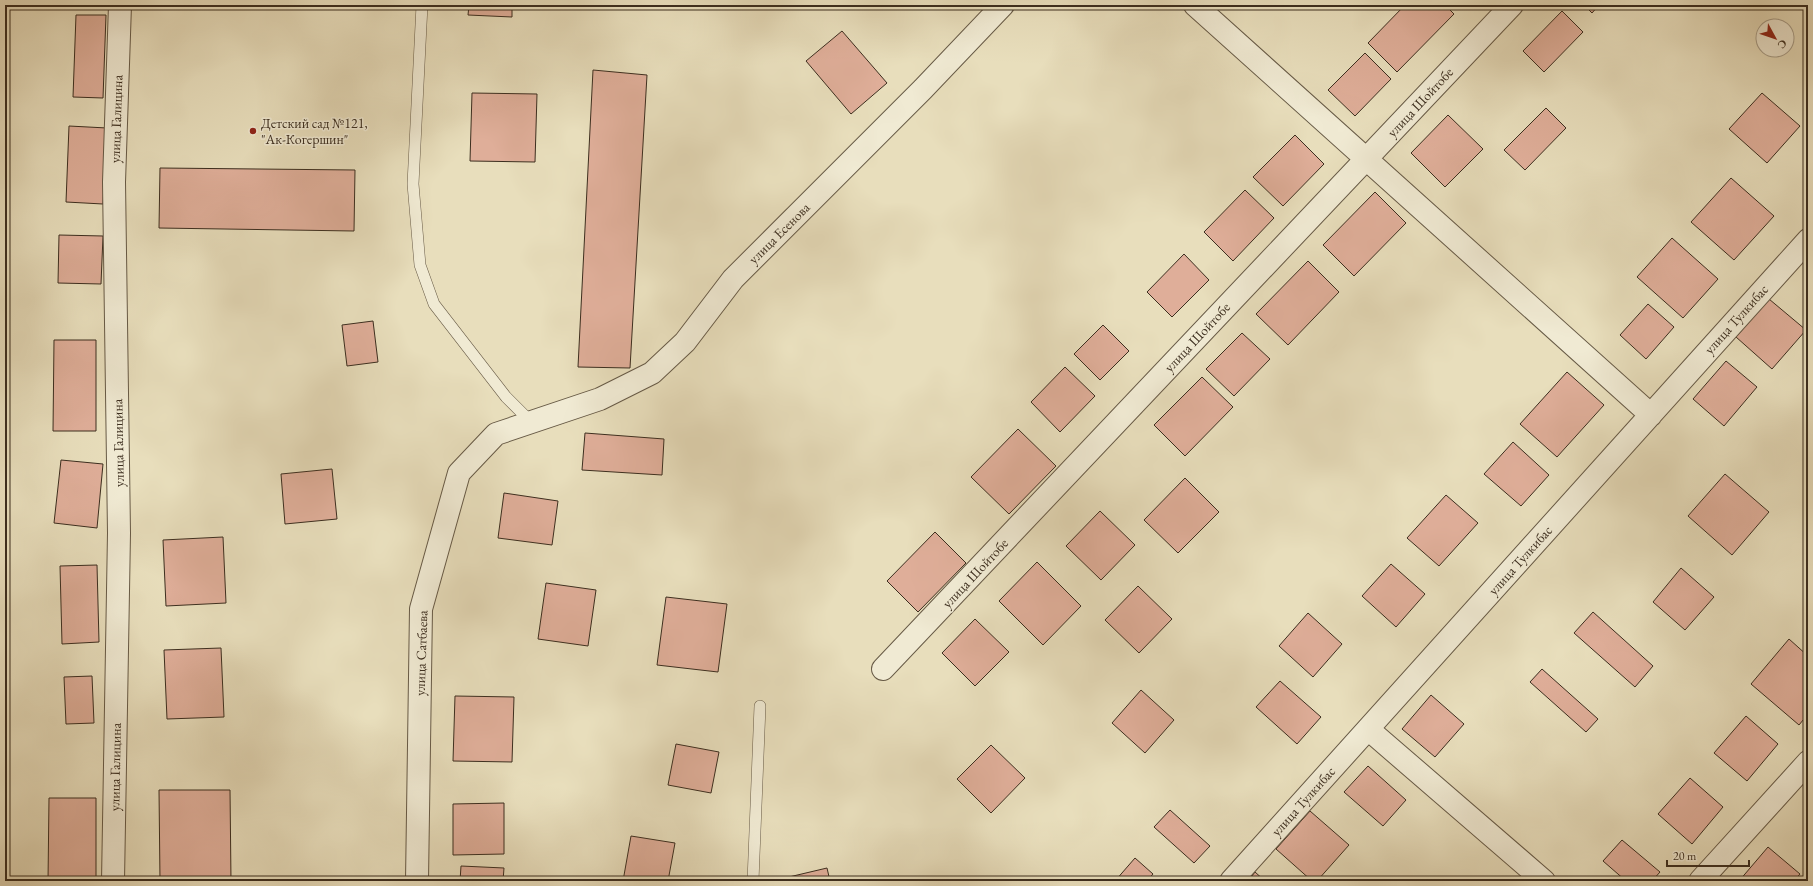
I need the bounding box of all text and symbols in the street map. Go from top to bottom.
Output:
north arrow [1755,18,1795,58]
text: С [1775,37,1791,52]
street label: улица Шойтобе [1383,63,1457,141]
street label: улица Галицина [105,74,127,163]
place label: Детский сад №121, "Ак-Когершин" [261,114,368,148]
marker: Детский сад №121, "Ак-Когершин" [248,126,258,136]
street label: улица Есенова [744,198,814,268]
street label: улица Тулкибас [1700,280,1772,358]
street label: улица Шойтобе [1160,298,1234,376]
street label: улица Галицина [108,398,128,487]
street label: улица Тулкибас [1484,521,1556,599]
street label: улица Шойтобе [938,534,1012,612]
street label: улица Сатбаева [411,609,432,696]
street label: улица Галицина [105,722,125,811]
street label: улица Тулкибас [1267,762,1339,840]
scale bar [1667,842,1749,868]
text: 20 m [1673,848,1697,864]

